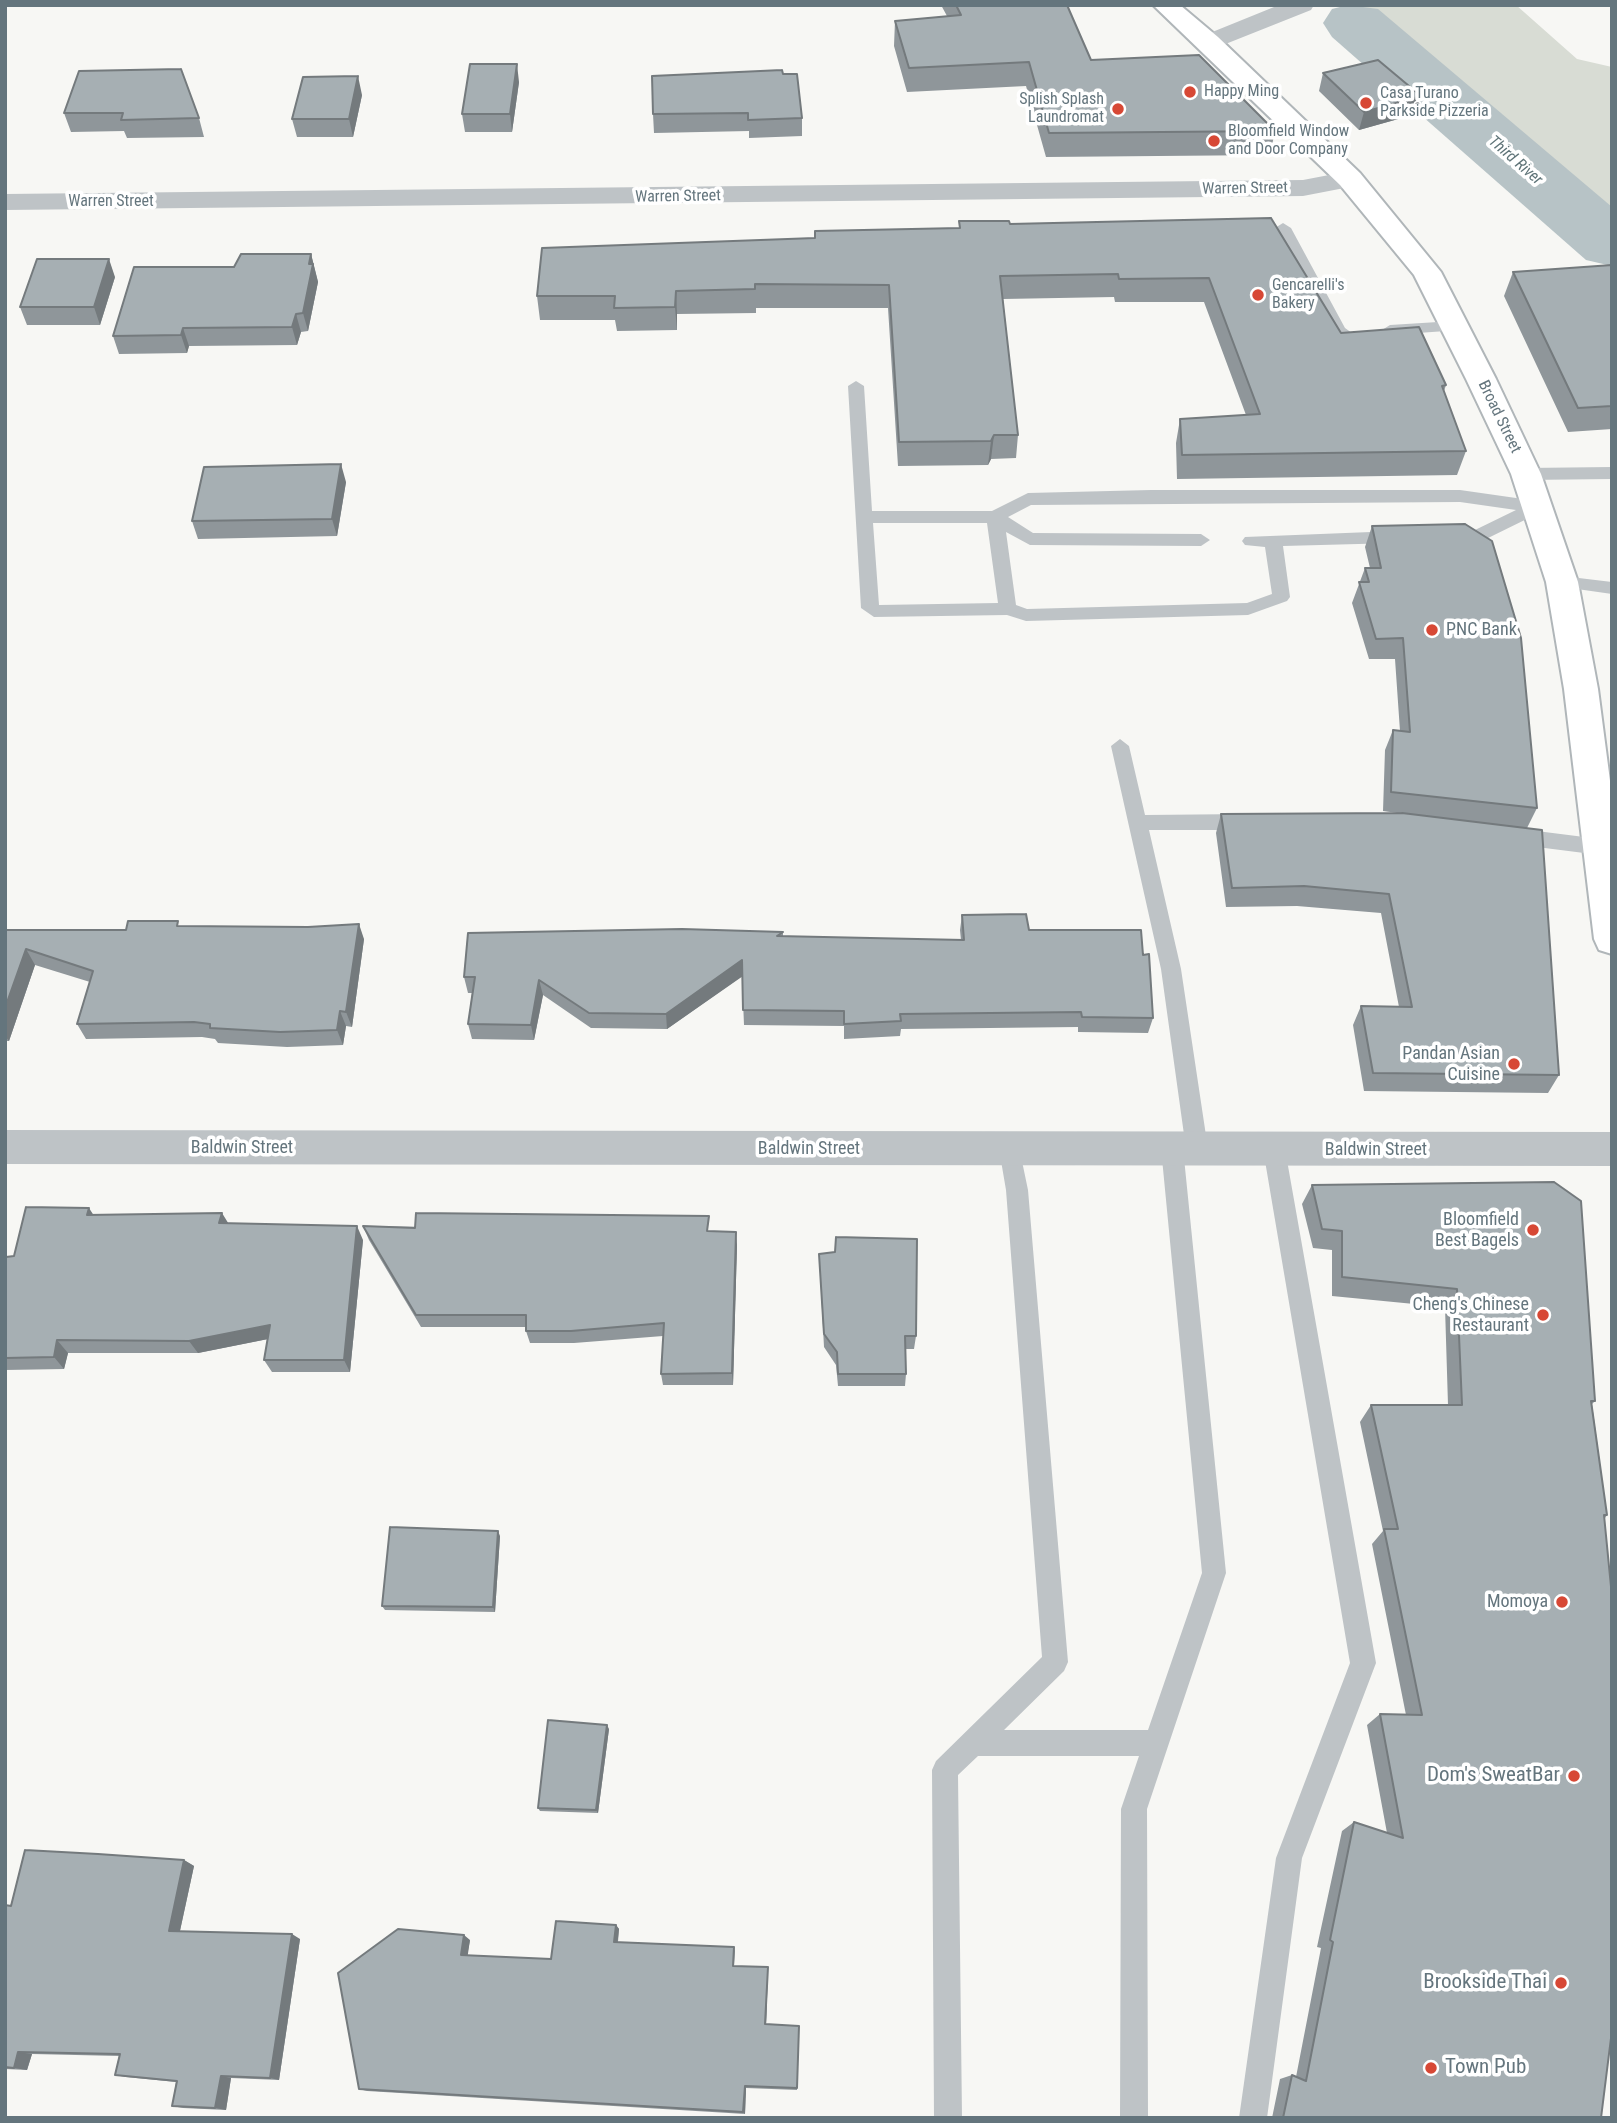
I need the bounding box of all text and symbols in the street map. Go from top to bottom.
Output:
place label: Happy Ming [1204,82,1279,102]
marker: Happy Ming [1182,84,1198,100]
place label: Casa Turano Parkside Pizzeria [1380,84,1489,122]
place label: Splish Splash Laundromat [1019,90,1104,128]
marker: Casa Turano Parkside Pizzeria [1358,95,1374,111]
marker: Splish Splash Laundromat [1110,101,1126,117]
place label: Bloomfield Window and Door Company [1228,122,1349,160]
water label: Third River [1484,132,1546,190]
marker: Bloomfield Window and Door Company [1206,133,1222,149]
street label: Warren Street [1202,179,1288,199]
street label: Warren Street [635,187,721,207]
street label: Warren Street [68,192,154,212]
place label: Gencarelli's Bakery [1272,276,1344,314]
marker: Gencarelli's Bakery [1250,287,1266,303]
street label: Broad Street [1473,378,1525,456]
place label: PNC Bank [1446,619,1517,641]
marker: PNC Bank [1424,622,1440,638]
place label: Pandan Asian Cuisine [1402,1043,1500,1086]
marker: Pandan Asian Cuisine [1506,1056,1522,1072]
street label: Baldwin Street [191,1137,293,1159]
street label: Baldwin Street [758,1138,860,1160]
street label: Baldwin Street [1325,1139,1427,1161]
place label: Bloomfield Best Bagels [1435,1209,1519,1252]
marker: Bloomfield Best Bagels [1525,1222,1541,1238]
place label: Cheng's Chinese Restaurant [1412,1294,1529,1336]
marker: Cheng's Chinese Restaurant [1535,1307,1551,1323]
place label: Momoya [1487,1591,1548,1613]
marker: Momoya [1554,1594,1570,1610]
place label: Dom's SweatBar [1427,1763,1560,1789]
marker: Dom's SweatBar [1566,1768,1582,1784]
place label: Brookside Thai [1423,1970,1547,1996]
marker: Brookside Thai [1553,1975,1569,1991]
place label: Town Pub [1445,2055,1526,2081]
marker: Town Pub [1423,2060,1439,2076]

